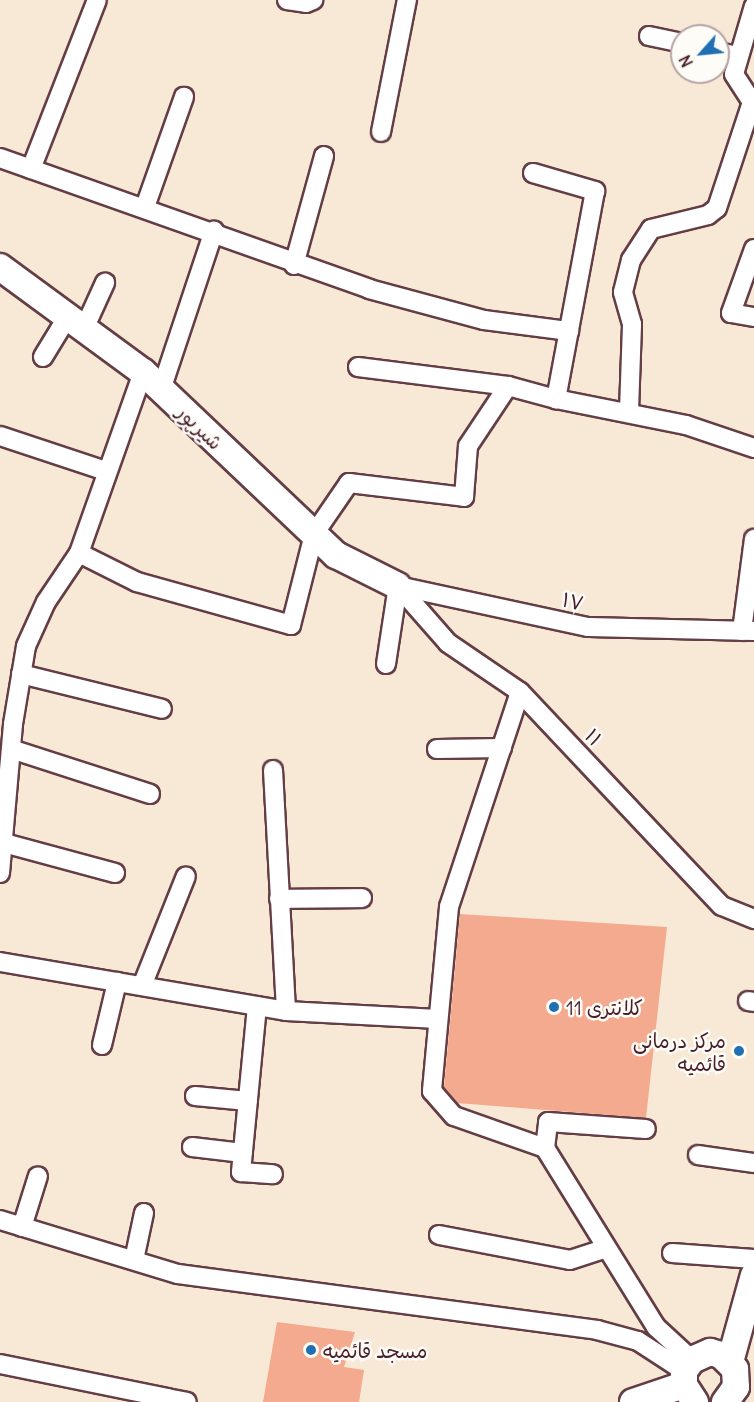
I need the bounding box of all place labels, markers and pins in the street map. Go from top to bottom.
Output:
place label: کلانتری 11 [566,995,643,1019]
marker: کلانتری 11 [547,1000,561,1014]
place label: مرکز درمانی قائمیه [633,1028,726,1075]
marker: مرکز درمانی قائمیه [730,1042,748,1060]
place label: مسجد قائمیه [323,1338,427,1362]
marker: مسجد قائمیه [304,1343,318,1357]

